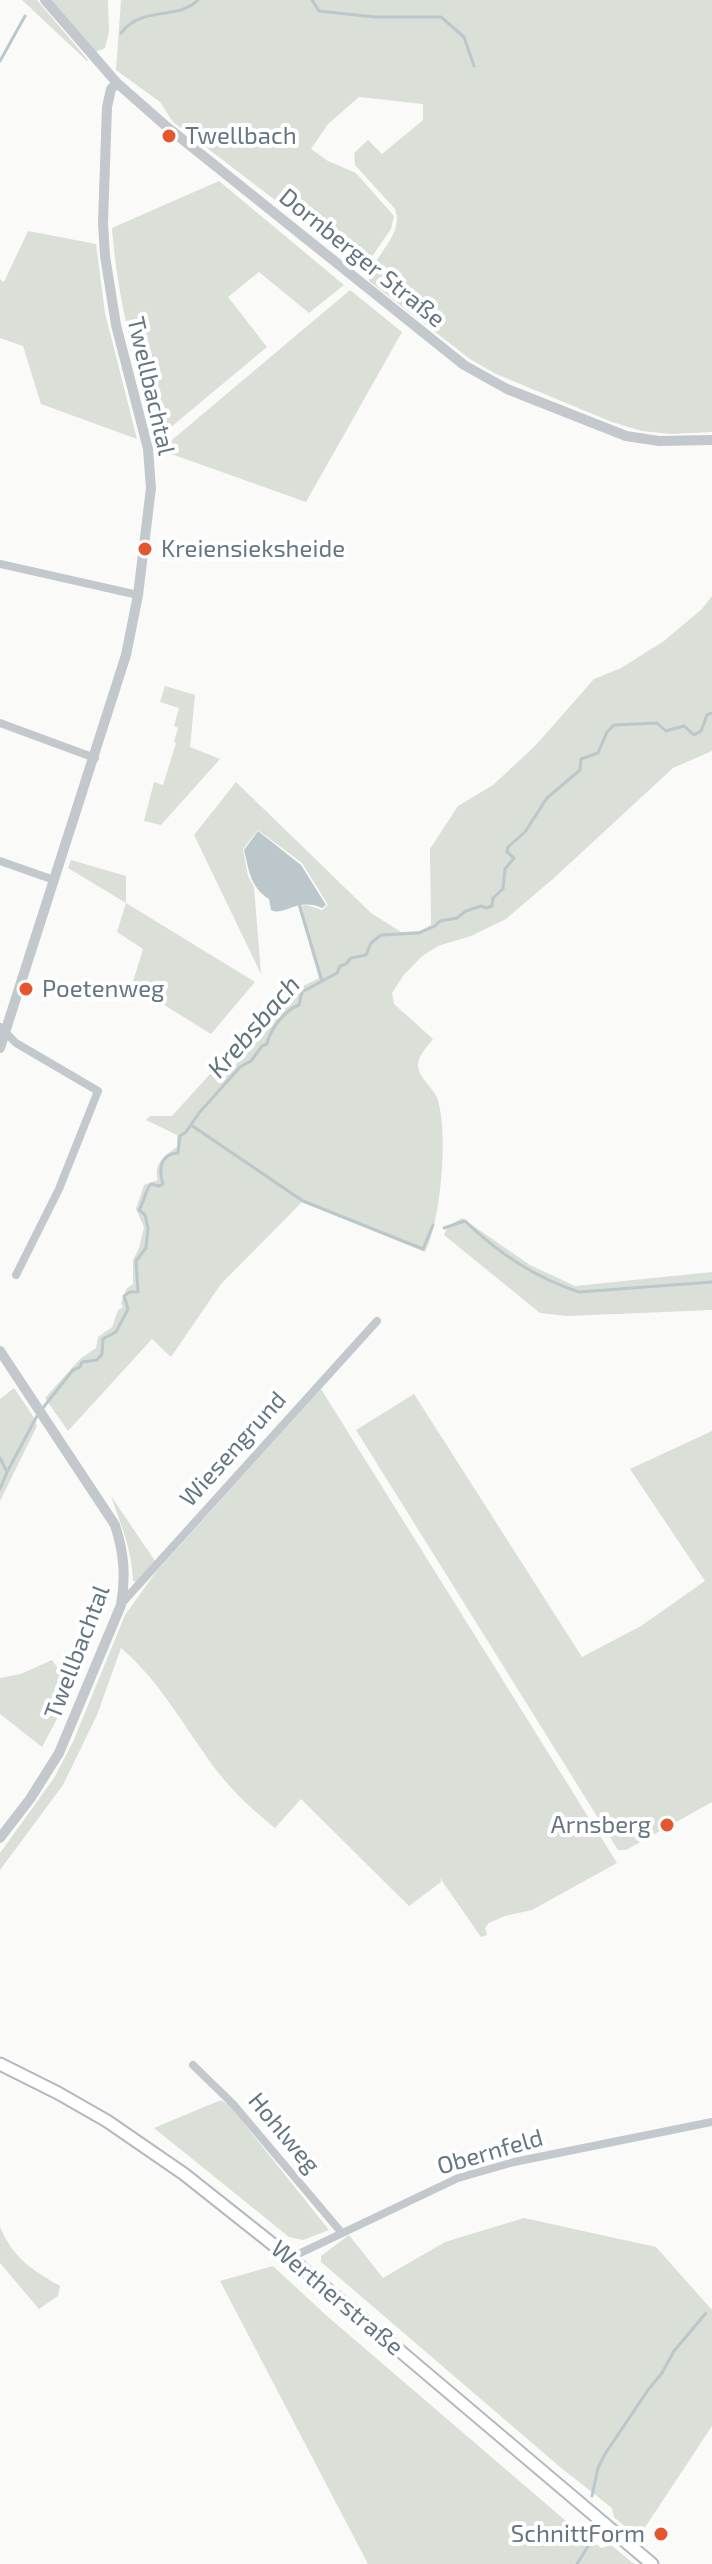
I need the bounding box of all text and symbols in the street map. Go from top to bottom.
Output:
place label: Twellbach [185,122,297,150]
marker: Twellbach [160,127,178,145]
street label: Dornberger Straße [273,182,451,334]
street label: Twellbachtal [121,314,181,458]
place label: Kreiensieksheide [161,535,345,563]
marker: Kreiensieksheide [136,540,154,558]
water label: Krebsbach [201,970,307,1084]
place label: Poetenweg [42,975,164,1003]
marker: Poetenweg [17,980,35,998]
street label: Wiesengrund [174,1385,292,1513]
street label: Twellbachtal [38,1581,116,1723]
place label: Arnsberg [551,1811,651,1839]
marker: Arnsberg [658,1816,676,1834]
street label: Hohlweg [242,2087,326,2179]
street label: Obernfeld [434,2123,546,2181]
street label: Wertherstraße [265,2234,409,2362]
place label: SchnittForm [511,2520,645,2548]
marker: SchnittForm [652,2525,670,2543]

